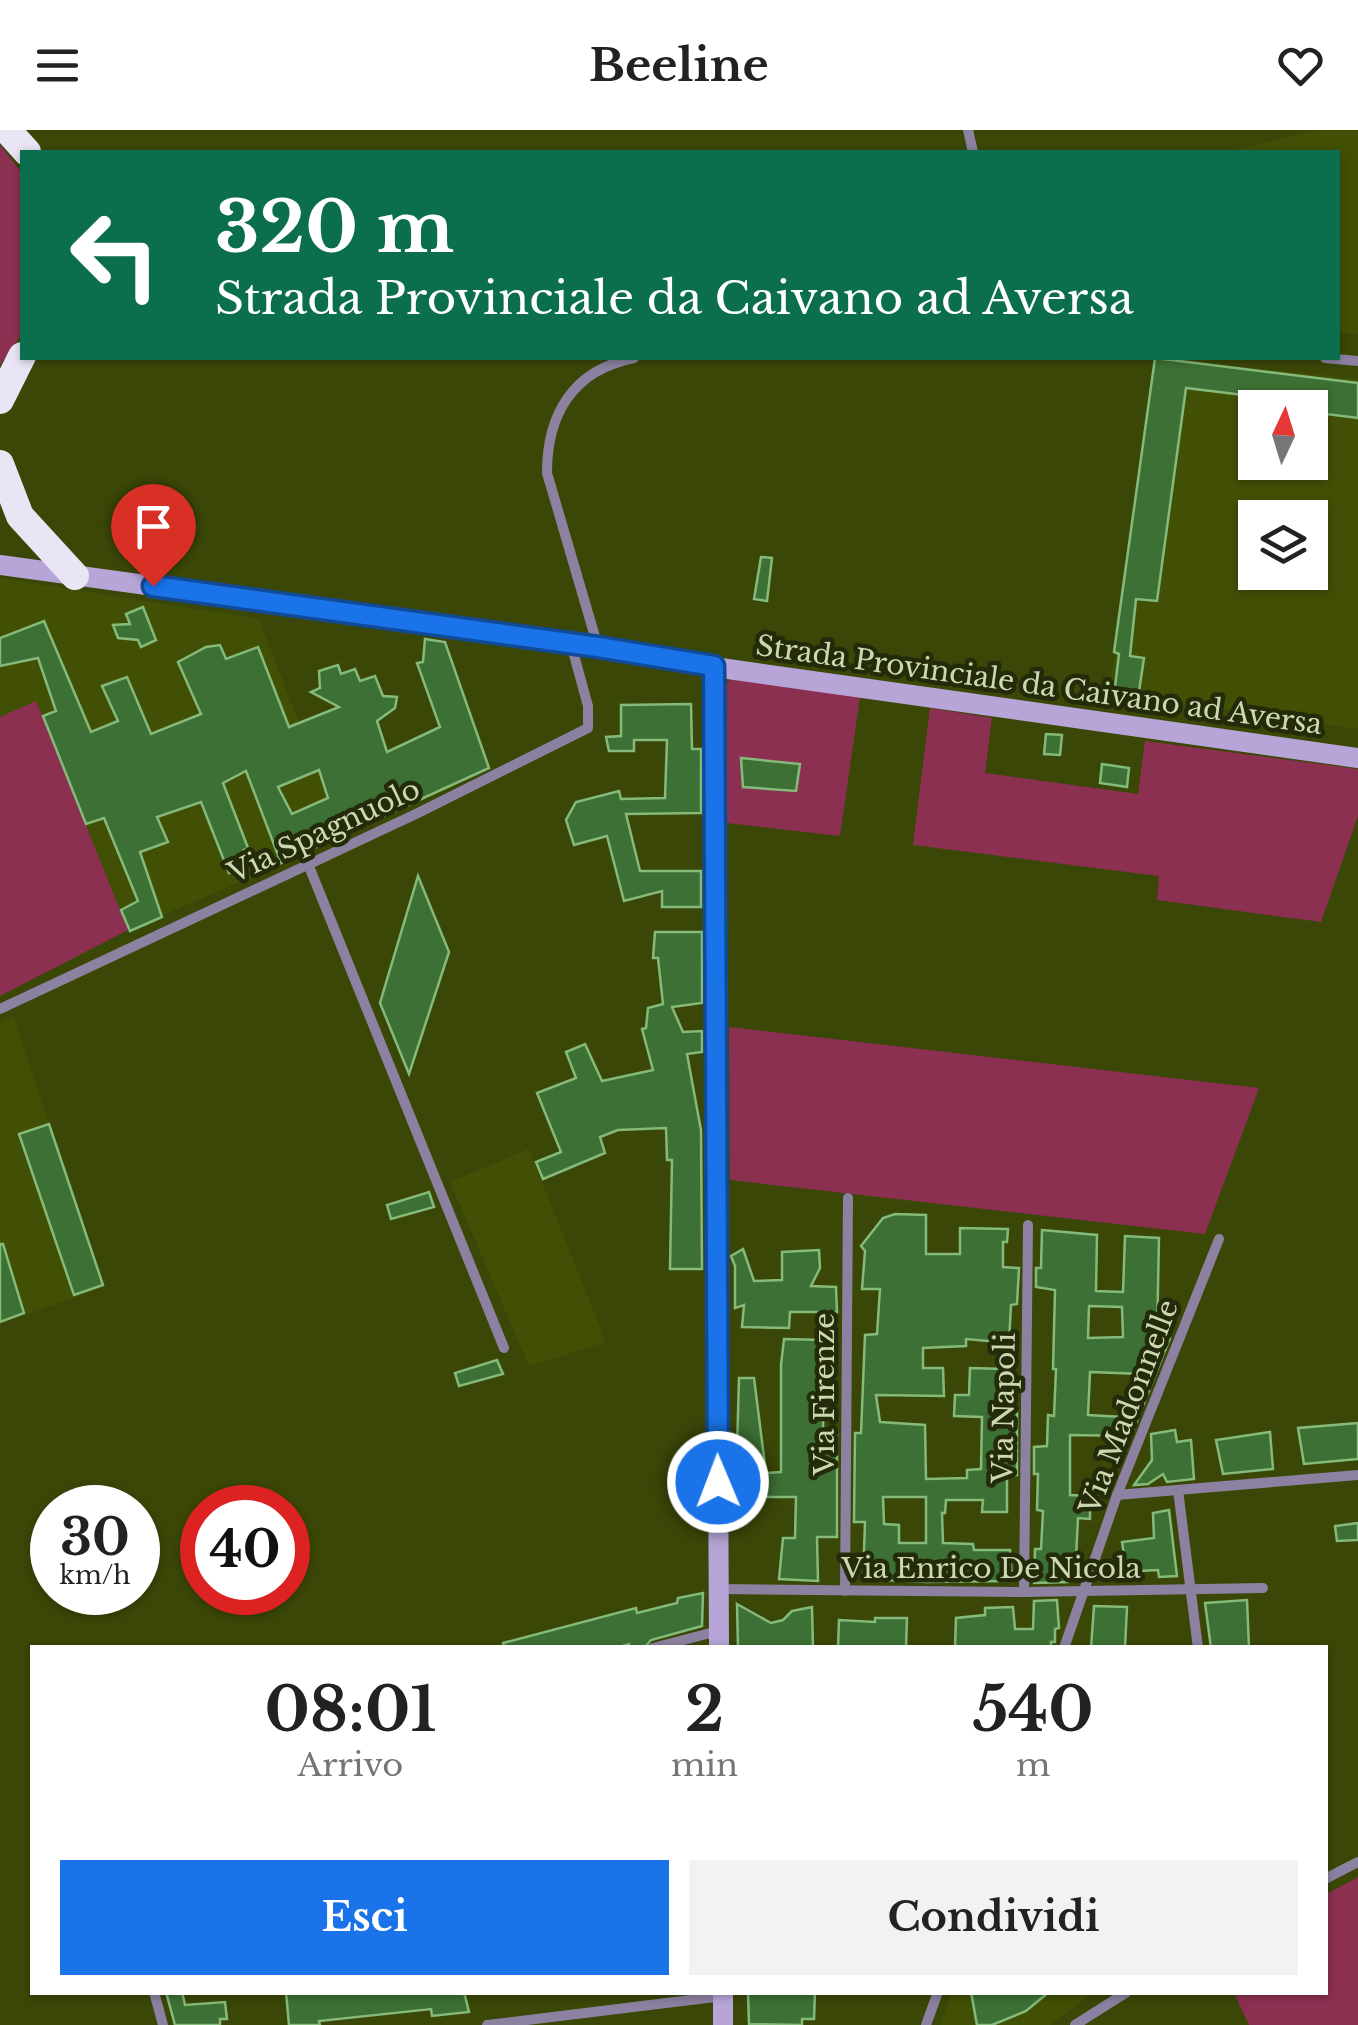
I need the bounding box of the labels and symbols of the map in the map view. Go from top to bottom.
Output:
north arrow [1238,390,1328,480]
pin [111,484,196,587]
street label: Strada Provinciale da Caivano ad Aversa [754,628,1325,742]
street label: Via Spagnuolo [222,771,425,891]
street label: Via Madonnelle [1072,1295,1186,1520]
street label: Via Firenze [807,1313,842,1476]
street label: Via Napoli [985,1333,1023,1484]
position arrow [666,1430,770,1534]
speed limit sign: 40 [180,1485,310,1615]
street label: Via Enrico De Nicola [840,1551,1141,1586]

